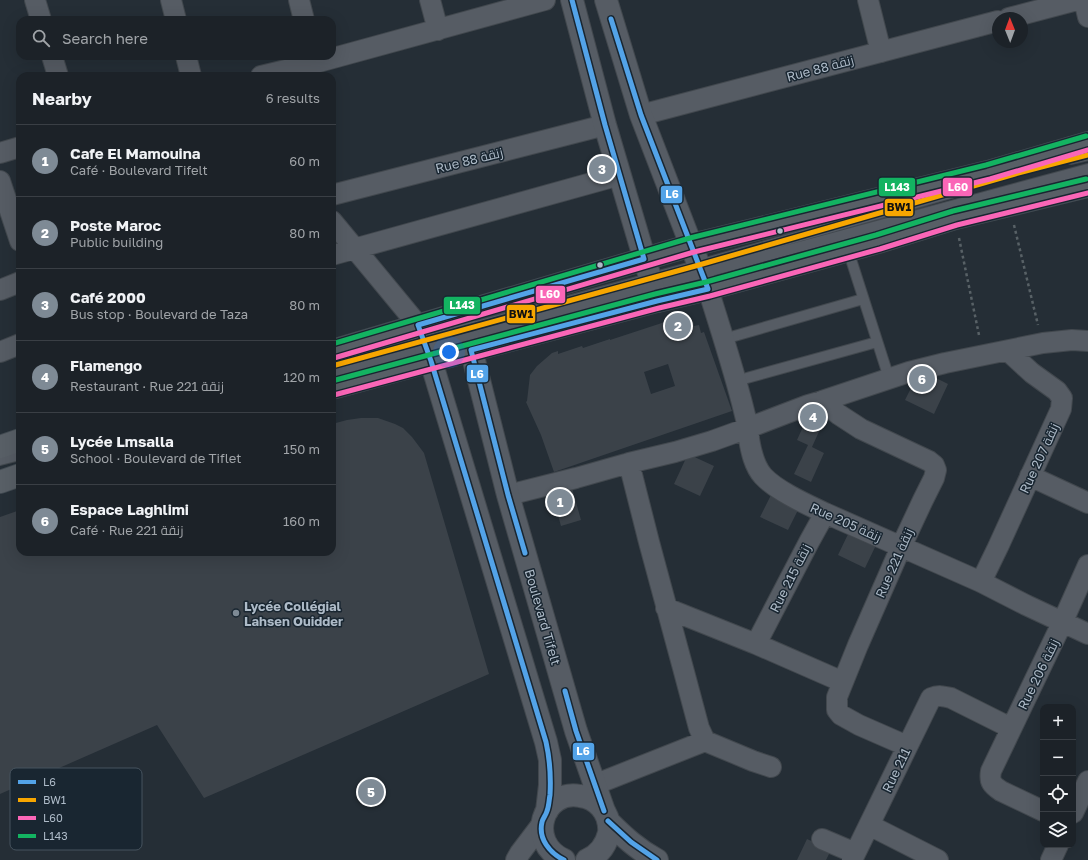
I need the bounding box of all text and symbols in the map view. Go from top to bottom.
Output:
north arrow [992,12,1028,48]
search box [16,16,336,60]
icon: search [30,27,52,49]
text: Search here [62,29,148,47]
street label: Rue 88 زنقة [785,51,855,85]
text: Nearby [32,88,92,109]
text: 6 results [266,90,320,106]
text: Cafe El Mamouina [70,144,200,162]
street label: Rue 88 زنقة [434,144,504,176]
text: 1 [42,153,48,169]
text: 60 m [289,153,320,169]
pin: 3 [589,154,615,184]
text: Café · Boulevard Tifelt [70,162,208,178]
line badge: L143 [878,177,916,197]
line badge: L60 [942,177,973,197]
text: L143 [884,180,910,193]
text: L60 [948,180,968,193]
line badge: L6 [660,185,683,204]
text: L6 [665,187,679,200]
line badge: BW1 [884,198,914,217]
text: BW1 [887,200,911,213]
text: Poste Maroc [70,216,161,234]
text: 2 [41,225,49,241]
text: 80 m [289,225,320,241]
unlabelled marker [775,226,785,236]
text: Public building [70,234,163,250]
unlabelled marker [595,260,605,270]
line badge: L60 [535,285,566,304]
text: L60 [540,287,560,300]
text: Café 2000 [70,288,146,306]
line badge: L143 [443,296,481,315]
text: 3 [41,297,49,313]
text: 80 m [289,297,320,313]
text: L143 [449,298,475,311]
line badge: BW1 [506,304,536,324]
text: Bus stop · Boulevard de Taza [70,306,248,322]
text: BW1 [509,307,533,320]
pin: 2 [665,311,691,341]
your location [439,342,459,362]
text: Flamengo [70,356,142,374]
line badge: L6 [466,364,489,383]
pin: 6 [909,364,935,394]
text: L6 [470,367,484,380]
text: 4 [41,369,49,385]
text: 120 m [283,369,320,385]
text: Restaurant · Rue 221 زنقة [70,378,224,394]
pin: 4 [800,402,826,432]
street label: Rue 207 زنقة [1016,420,1062,496]
text: Lycée Lmsalla [70,432,174,450]
text: 5 [41,441,49,457]
text: 150 m [283,441,320,457]
text: School · Boulevard de Tiflet [70,450,242,466]
pin: 1 [547,487,573,517]
street label: Rue 205 زنقة [808,499,884,545]
text: Espace Laghlimi [70,500,189,518]
text: 6 [41,513,49,529]
text: 160 m [283,513,320,529]
text: Café · Rue 221 زنقة [70,522,183,538]
street label: Rue 221 زنقة [872,526,916,600]
street label: Rue 215 زنقة [766,541,814,615]
street label: Boulevard Tifelt [522,567,564,667]
place label: Lycée Collégial Lahsen Ouidder [244,598,343,629]
marker: Lycée Collégial Lahsen Ouidder [231,608,241,618]
street label: Rue 206 زنقة [1014,636,1062,712]
map controls [1040,704,1076,848]
button: + [1040,704,1076,740]
button: − [1040,740,1076,776]
line badge: L6 [572,742,595,761]
text: L6 [576,744,590,757]
street label: Rue 211 [878,745,914,795]
legend [10,768,142,850]
text: L6 [43,775,56,788]
button: locate [1040,776,1076,812]
pin: 5 [358,777,384,807]
text: BW1 [43,793,66,806]
text: L60 [43,811,63,824]
button: layers [1040,812,1076,848]
text: L143 [43,829,68,842]

